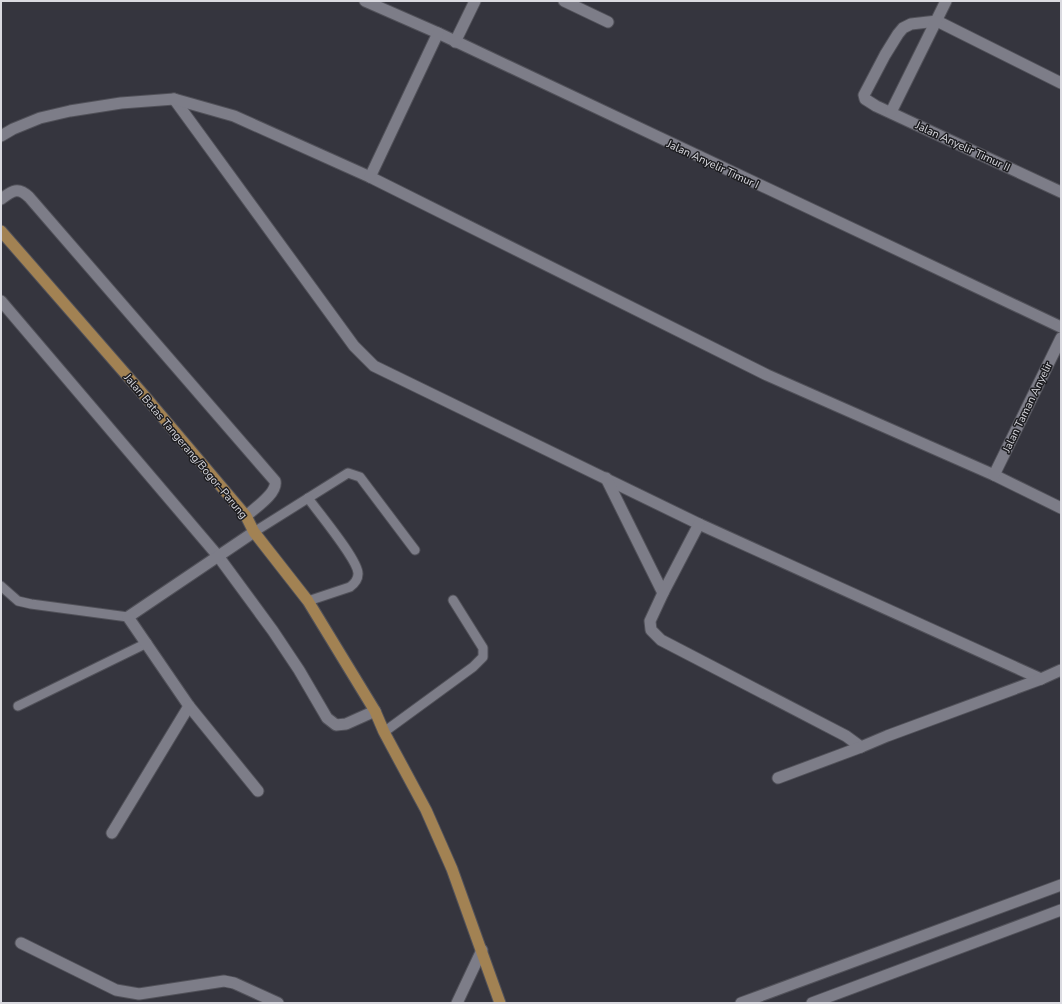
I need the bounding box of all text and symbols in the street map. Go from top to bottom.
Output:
street label: Jalan Anyelir Timur II [912,117,1013,175]
street label: Jalan Anyelir Timur I [663,136,761,192]
street label: Jalan Taman Anyelir [999,359,1056,456]
street label: Jalan Batas Tangerang/Bogor–Parung [120,370,251,522]

